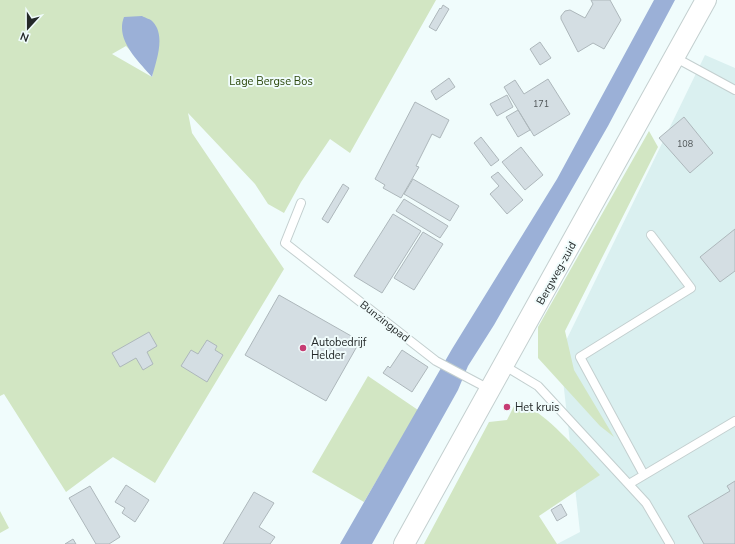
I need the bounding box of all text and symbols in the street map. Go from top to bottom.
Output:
north arrow [8,8,48,48]
text: N [18,28,31,45]
park label: Lage Bergse Bos [229,74,313,89]
house number: 171 [533,98,549,110]
house number: 108 [677,138,693,150]
street label: Bergweg-zuid [533,239,580,307]
street label: Bunzingpad [357,297,413,345]
place label: Autobedrijf Helder [311,335,367,363]
marker: Autobedrijf Helder [298,343,308,353]
place label: Het kruis [515,400,559,415]
marker: Het kruis [502,402,512,412]

